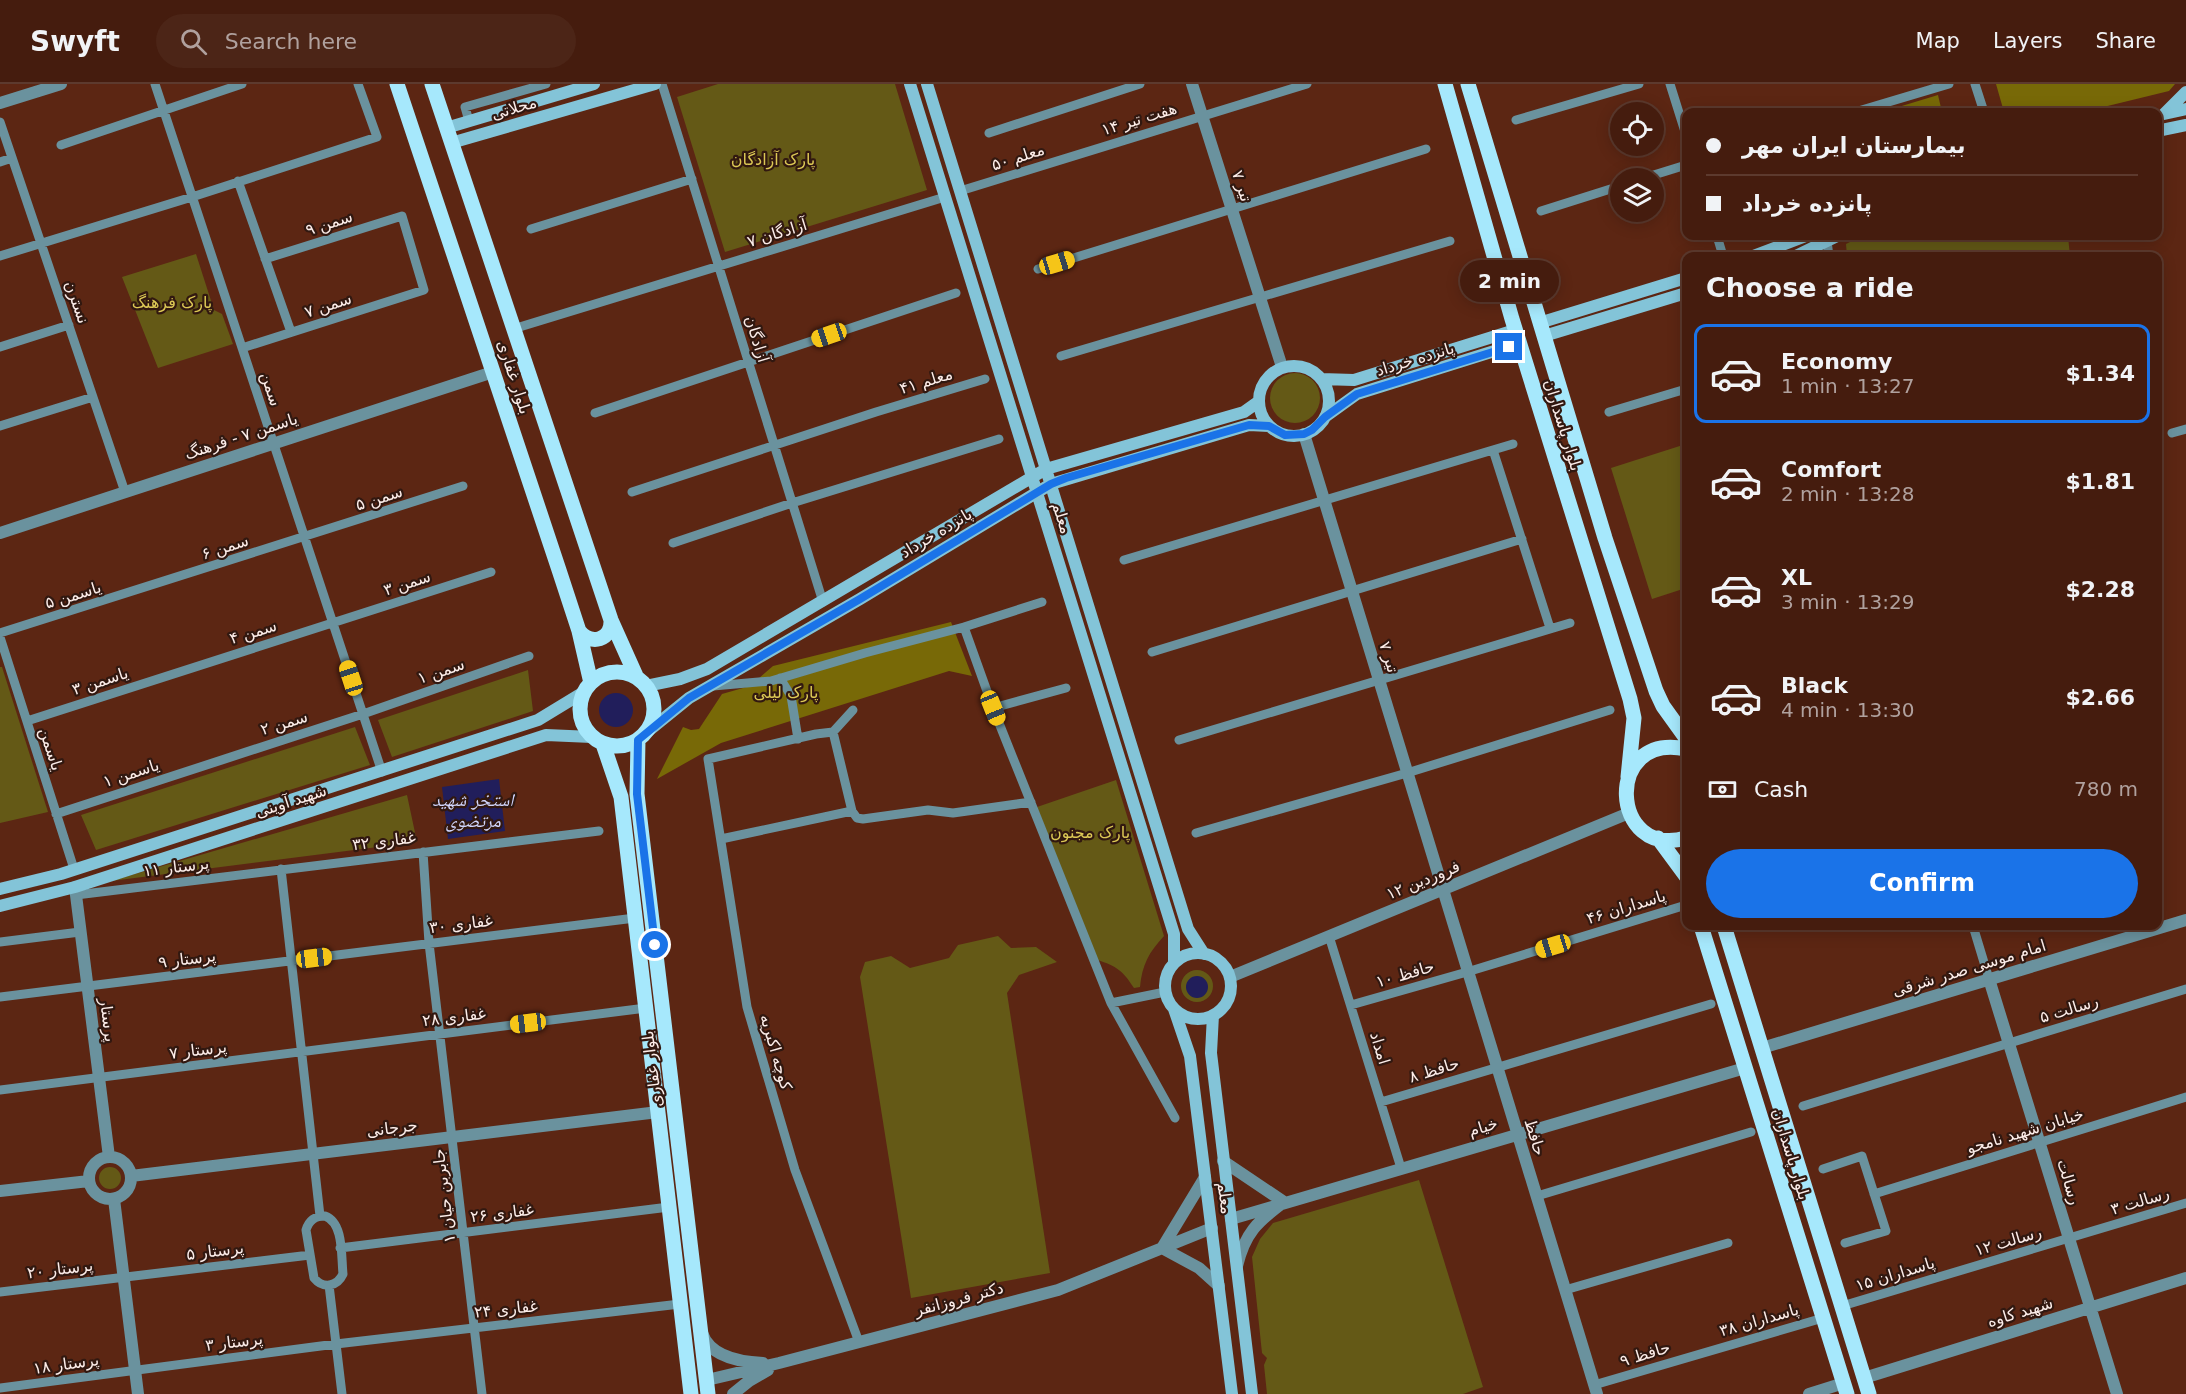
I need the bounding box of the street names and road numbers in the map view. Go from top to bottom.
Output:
street label: محلاتی [489,92,539,124]
street label: هفت تیر ۱۴ [1099,99,1179,140]
street label: معلم ۵۰ [989,140,1047,174]
street label: ۷ تیر [1227,168,1256,204]
street label: سمن ۹ [303,206,355,240]
street label: آزادگان ۷ [745,214,811,252]
street label: نسترن [60,278,93,326]
street label: سمن ۷ [302,288,354,322]
street label: آزادگان [740,313,774,367]
street label: بلوار غفاری [492,338,535,417]
street label: پانزده خرداد [1374,338,1457,381]
street label: معلم ۴۱ [897,364,955,398]
street label: سمن [256,369,285,409]
street label: بلوار پاسداران [1539,377,1586,473]
street label: یاسمن ۷ - فرهنگ [182,409,300,464]
street label: سمن ۵ [353,481,405,515]
street label: معلم [1048,500,1076,536]
street label: پانزده خرداد [897,504,976,563]
street label: سمن ۶ [199,530,251,564]
street label: سمن ۳ [381,566,433,600]
street label: یاسمن ۵ [43,577,104,613]
street label: سمن ۴ [227,616,279,649]
street label: ۷ تیر [1374,639,1403,675]
street label: سمن ۱ [415,654,467,689]
street label: یاسمن ۳ [70,663,131,700]
street label: سمن ۲ [258,707,310,740]
street label: یاسمن [34,725,67,773]
street label: یاسمن ۱ [101,755,162,792]
street label: شهید آوینی [253,781,329,822]
street label: غفاری ۳۲ [351,828,417,855]
street label: پرستار ۱۱ [142,854,210,881]
street label: ۱۲ فروردین [1383,857,1463,904]
street label: پاسداران ۴۶ [1584,886,1668,929]
street label: غفاری ۳۰ [428,911,494,938]
street label: امام موسی صدر شرقی [1890,936,2048,1001]
street label: پرستار ۹ [157,946,217,973]
street label: حافظ ۱۰ [1374,957,1436,991]
street label: رسالت ۵ [2037,991,2101,1028]
street label: پرستار [95,996,120,1043]
street label: غفاری ۲۸ [421,1004,487,1031]
street label: کوچه اکبریه [755,1012,796,1093]
street label: امداد [1366,1029,1394,1067]
street label: بلوار غفاری [638,1030,667,1108]
street label: پرستار ۷ [168,1037,228,1064]
street label: حافظ ۸ [1407,1053,1461,1087]
street label: خیابان شهید نامجو [1963,1104,2086,1159]
street label: بلوار پاسداران [1767,1106,1814,1202]
street label: خیام [1466,1114,1500,1140]
street label: جرجانی [365,1115,419,1142]
street label: حافظ [1520,1116,1550,1158]
street label: جابربن حیان ۱ [429,1148,460,1244]
street label: رسالت [2052,1157,2085,1207]
street label: معلم [1214,1181,1236,1215]
street label: رسالت ۳ [2108,1183,2172,1220]
street label: غفاری ۲۶ [469,1200,535,1227]
street label: رسالت ۱۲ [1972,1222,2044,1261]
street label: پرستار ۵ [185,1238,245,1265]
street label: پاسداران ۱۵ [1853,1253,1937,1296]
street label: پرستار ۲۰ [26,1256,94,1283]
street label: دکتر فروزانفر [912,1278,1006,1321]
street label: شهید کاوه [1985,1293,2055,1332]
street label: غفاری ۲۴ [473,1296,539,1323]
street label: پاسداران ۳۸ [1717,1300,1801,1341]
street label: پرستار ۳ [204,1329,264,1356]
street label: حافظ ۹ [1618,1337,1672,1371]
street label: پرستار ۱۸ [32,1350,100,1379]

